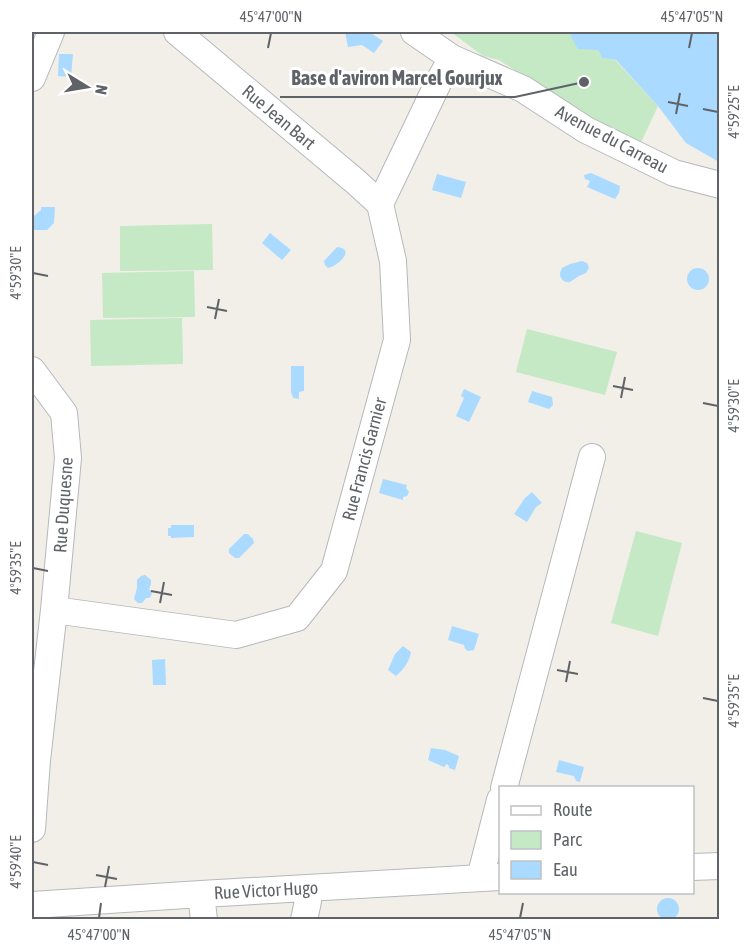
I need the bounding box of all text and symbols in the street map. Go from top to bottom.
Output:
text: 45°47'00"N [240,8,302,25]
text: 45°47'05"N [661,8,723,25]
north arrow [57,57,117,117]
callout: Base d'aviron Marcel Gourjux [280,59,515,97]
text: Base d'aviron Marcel Gourjux [291,66,503,89]
street label: Rue Jean Bart [238,80,320,154]
text: N [92,84,111,96]
text: 4°59'25"E [725,85,742,139]
street label: Avenue du Carreau [552,101,672,177]
text: 4°59'30"E [7,246,24,300]
text: 4°59'30"E [725,379,742,433]
street label: Rue Francis Garnier [337,395,391,523]
street label: Rue Duquesne [49,457,77,553]
text: 4°59'35"E [7,541,24,595]
text: 4°59'35"E [725,674,742,728]
legend [499,786,694,894]
text: Route [553,799,592,820]
text: Parc [553,829,582,850]
text: 4°59'40"E [7,835,24,889]
text: Eau [553,859,578,880]
street label: Rue Victor Hugo [213,877,319,903]
text: 45°47'00"N [68,926,130,943]
text: 45°47'05"N [489,926,551,943]

